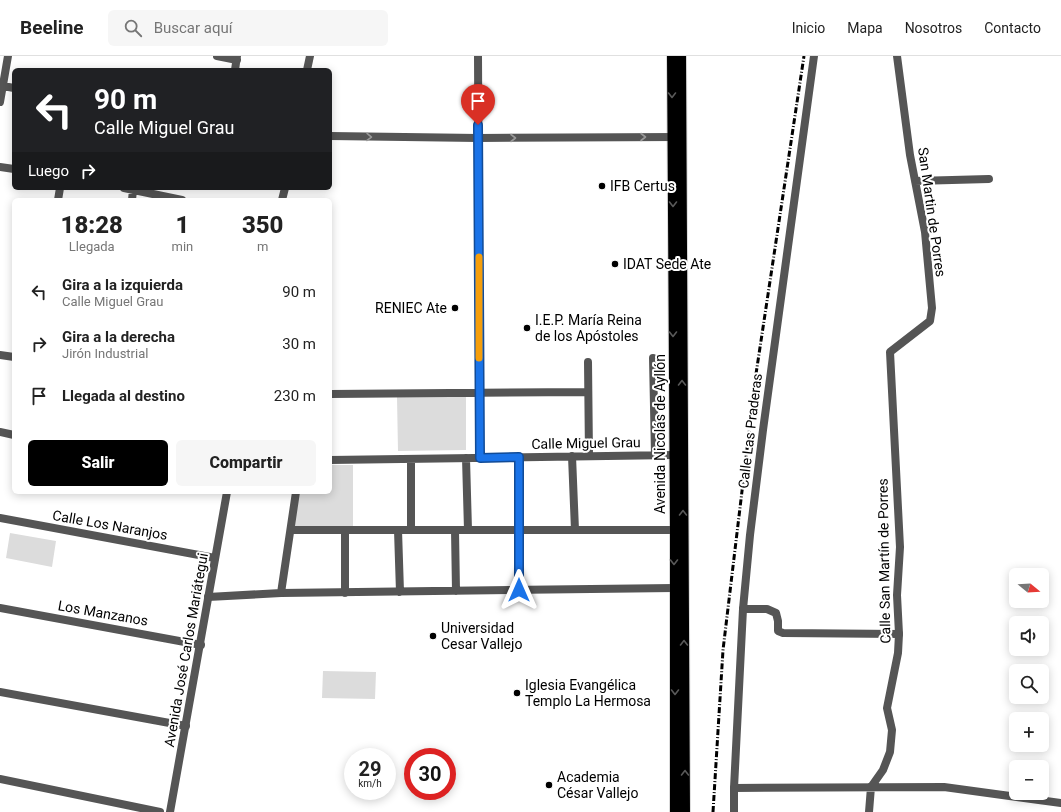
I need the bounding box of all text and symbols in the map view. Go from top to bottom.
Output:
search box [108,10,388,46]
text: Beeline [20,16,84,39]
icon: search [122,17,144,39]
text: Buscar aquí [154,19,232,37]
text: Inicio [792,20,825,36]
text: Mapa [847,20,883,36]
text: Nosotros [905,20,962,36]
text: Contacto [984,20,1041,36]
text: 90 m [94,83,157,116]
icon: left [28,84,80,136]
pin [461,84,495,125]
icon: arrive [467,90,489,112]
one-way arrow [668,92,676,98]
text: Calle Miguel Grau [94,117,235,138]
one-way arrow [366,133,372,141]
one-way arrow [640,133,646,141]
one-way arrow [510,134,516,142]
street label: San Martin de Porres [915,146,949,278]
icon: right [77,160,99,182]
text: Luego [28,162,69,180]
place label: IFB Certus [610,178,675,194]
marker: IFB Certus [597,181,607,191]
one-way arrow [669,201,677,207]
text: 18:28 [61,211,123,239]
text: 1 [175,211,189,239]
text: 350 [242,211,283,239]
text: Llegada [69,239,115,254]
text: min [172,239,193,254]
text: m [257,239,268,254]
place label: IDAT Sede Ate [623,256,711,272]
marker: IDAT Sede Ate [610,259,620,269]
text: Gira a la izquierda [62,276,183,294]
icon: left [28,281,50,303]
text: 90 m [282,283,316,301]
text: Calle Miguel Grau [62,294,163,309]
place label: RENIEC Ate [375,300,447,316]
marker: RENIEC Ate [450,303,460,313]
place label: I.E.P. María Reina de los Apóstoles [535,312,642,344]
marker: I.E.P. María Reina de los Apóstoles [522,323,532,333]
text: Gira a la derecha [62,328,175,346]
one-way arrow [669,331,677,337]
icon: right [28,333,50,355]
text: 30 m [282,335,316,353]
text: Jirón Industrial [62,346,148,361]
street label: Avenida Nicolás de Ayllón [652,354,668,514]
street label: Calle Las Praderas [735,373,765,489]
one-way arrow [678,380,686,386]
icon: arrive [28,385,50,407]
text: Llegada al destino [62,387,185,405]
text: 230 m [274,387,316,405]
street label: Calle Miguel Grau [531,434,641,452]
button: Salir [28,440,168,486]
button: Compartir [176,440,316,486]
street label: Calle San Martín de Porres [875,478,893,644]
street label: Calle Los Naranjos [51,507,169,543]
one-way arrow [679,510,687,516]
street label: Avenida José Carlos Mariátegui [161,552,211,748]
one-way arrow [670,559,678,565]
north arrow [1009,568,1049,608]
map controls [1009,568,1049,800]
position arrow [498,569,540,611]
street label: Los Manzanos [57,597,149,629]
button: sound [1009,616,1049,656]
place label: Universidad Cesar Vallejo [441,620,522,652]
marker: Universidad Cesar Vallejo [428,631,438,641]
one-way arrow [680,640,688,646]
button: search [1009,664,1049,704]
place label: Iglesia Evangélica Templo La Hermosa [525,677,651,709]
marker: Iglesia Evangélica Templo La Hermosa [512,688,522,698]
one-way arrow [671,689,679,695]
button: + [1009,712,1049,752]
speed limit sign: 30 [404,748,456,800]
text: 29 [359,757,381,781]
button: − [1009,760,1049,800]
place label: Academia César Vallejo [557,769,638,801]
one-way arrow [681,770,689,776]
text: km/h [358,778,382,789]
marker: Academia César Vallejo [544,780,554,790]

